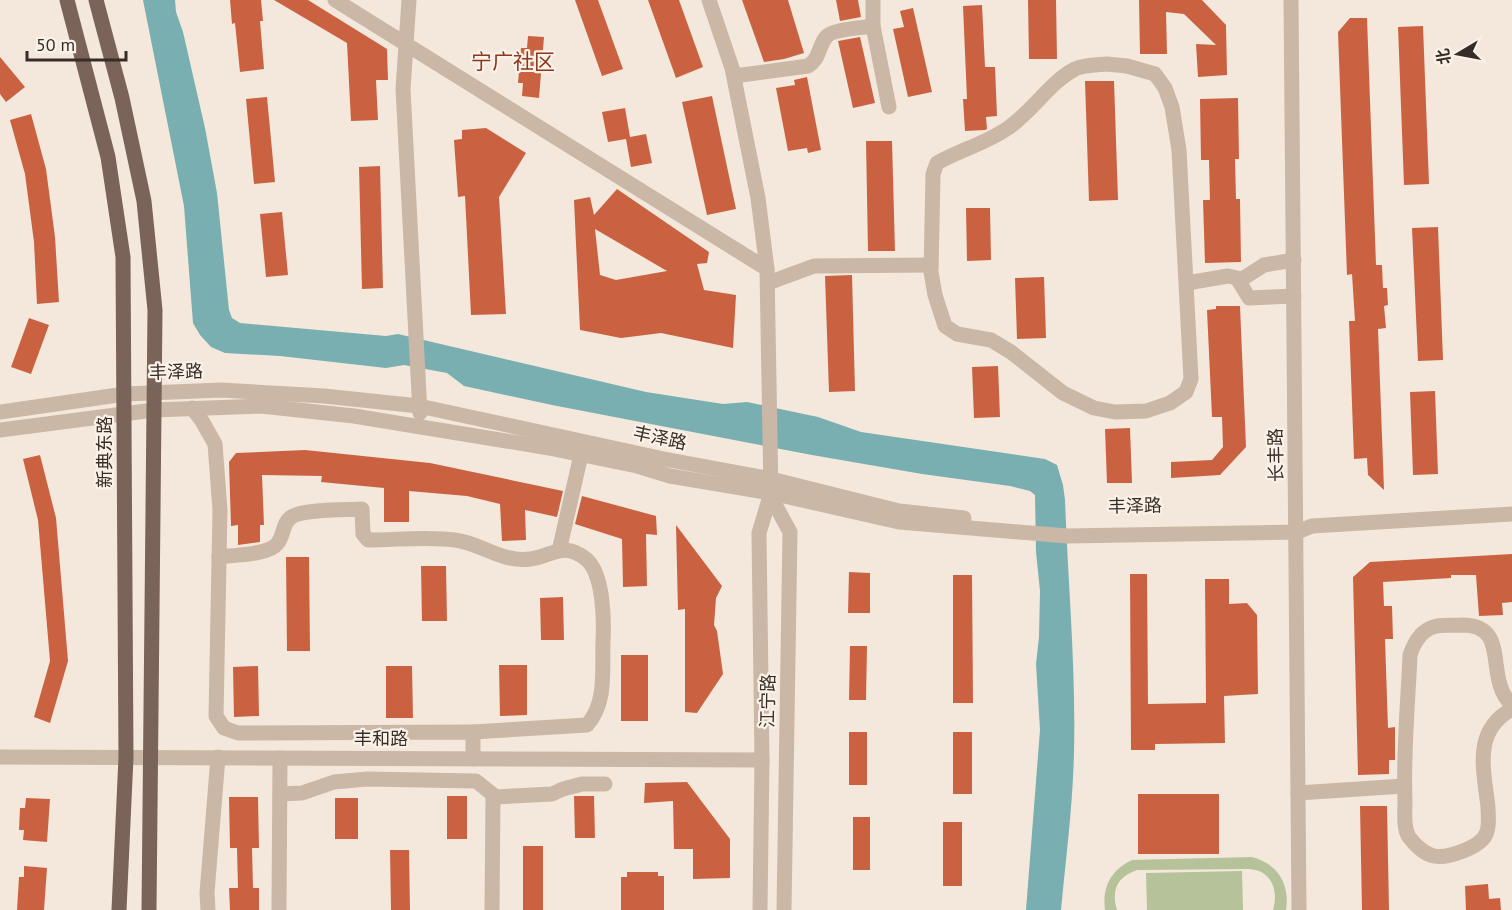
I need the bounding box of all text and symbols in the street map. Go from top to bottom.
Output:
scale bar [27,24,126,62]
north arrow [1428,24,1488,84]
text: 50 m [36,33,75,56]
text: 北 [1432,47,1454,66]
district label: 宁广社区 [471,48,555,75]
street label: 丰泽路 [149,359,203,384]
street label: 新典东路 [93,416,116,488]
street label: 丰泽路 [631,421,689,454]
street label: 长丰路 [1264,428,1287,482]
street label: 丰泽路 [1108,494,1162,517]
street label: 江宁路 [756,674,779,728]
street label: 丰和路 [354,727,408,750]

